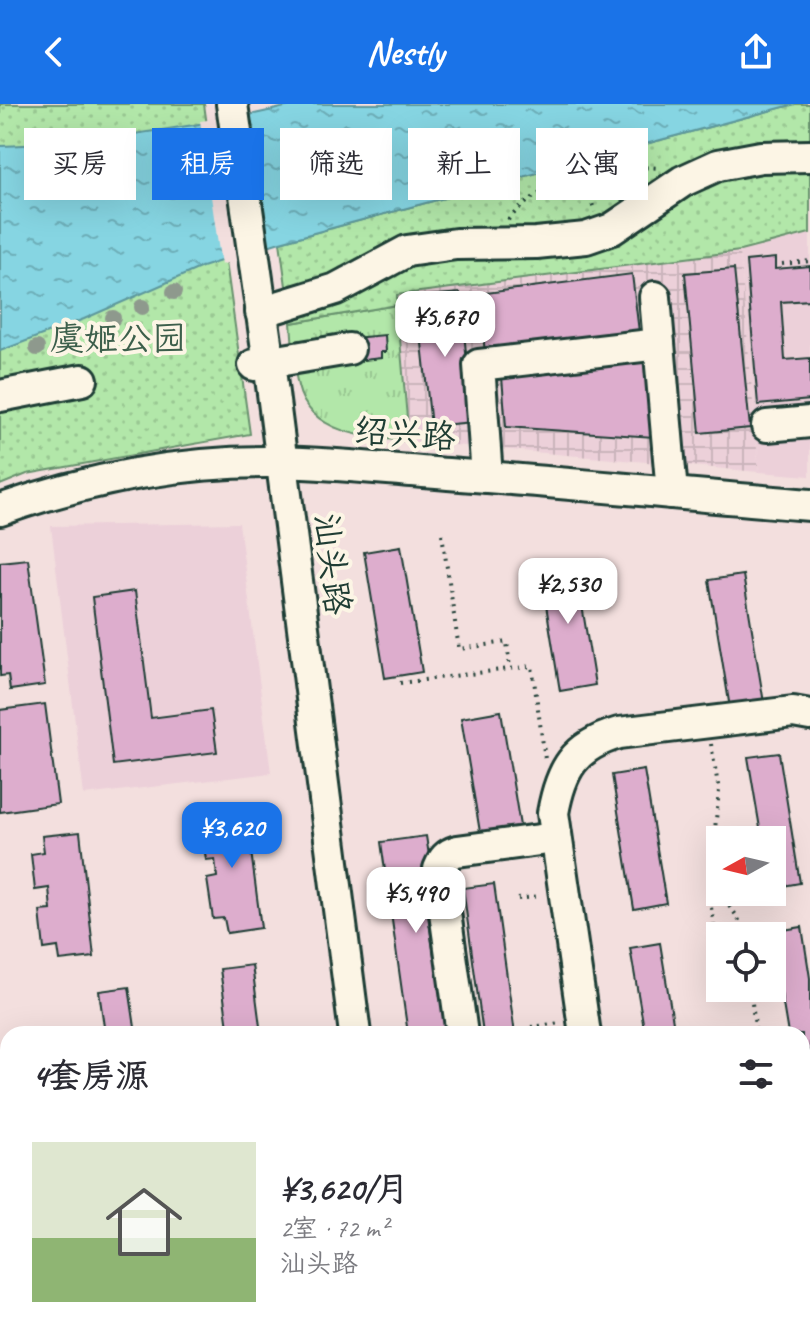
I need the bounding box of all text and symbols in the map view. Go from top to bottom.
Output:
text: Nestly [366,29,444,75]
icon: back [32,30,76,74]
icon: share [734,30,778,74]
chip: 买房 [24,128,136,200]
chip: 租房 [152,128,264,200]
chip: 筛选 [280,128,392,200]
chip: 新上 [408,128,520,200]
chip: 公寓 [536,128,648,200]
pin: ¥5,670 [380,291,510,359]
text: ¥5,670 [413,300,477,333]
park label: 虞姬公园 [50,317,186,360]
street label: 绍兴路 [353,408,457,459]
street label: 汕头路 [305,511,360,617]
pin: ¥2,530 [503,558,633,626]
text: ¥2,530 [536,567,600,600]
pin: ¥3,620 [167,802,297,870]
text: ¥3,620 [200,811,264,844]
north arrow [706,826,786,906]
map controls [706,826,786,1002]
pin: ¥5,490 [351,867,481,935]
text: ¥5,490 [385,876,447,909]
button: locate [706,922,786,1002]
icon: filters [734,1052,778,1096]
text: 4套房源 [32,1054,149,1097]
text: ¥3,620/月 [280,1167,409,1210]
icon: home [96,1174,192,1270]
text: 2室 · 72 m² [280,1212,388,1245]
text: 汕头路 [280,1247,358,1280]

